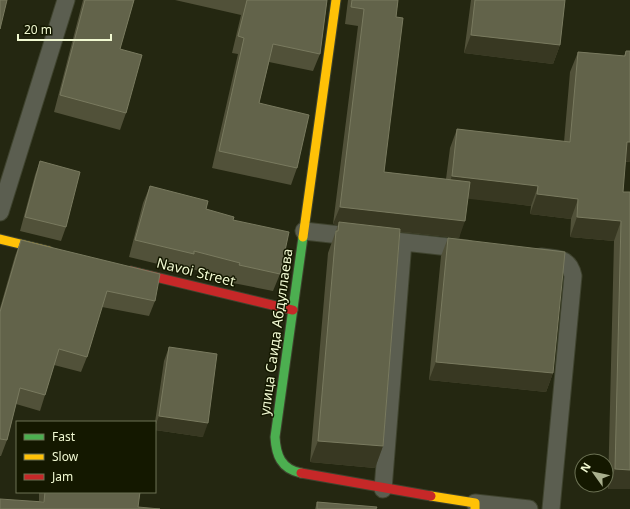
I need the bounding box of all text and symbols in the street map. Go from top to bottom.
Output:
scale bar [18,16,111,42]
text: 20 m [24,21,52,38]
street label: улица Саида Абдуллаева [254,247,297,417]
street label: Navoi Street [155,253,237,290]
legend [16,421,156,493]
text: Fast [52,428,76,445]
text: Slow [52,448,79,465]
north arrow [574,453,614,493]
text: N [576,459,594,475]
text: Jam [51,468,73,485]

